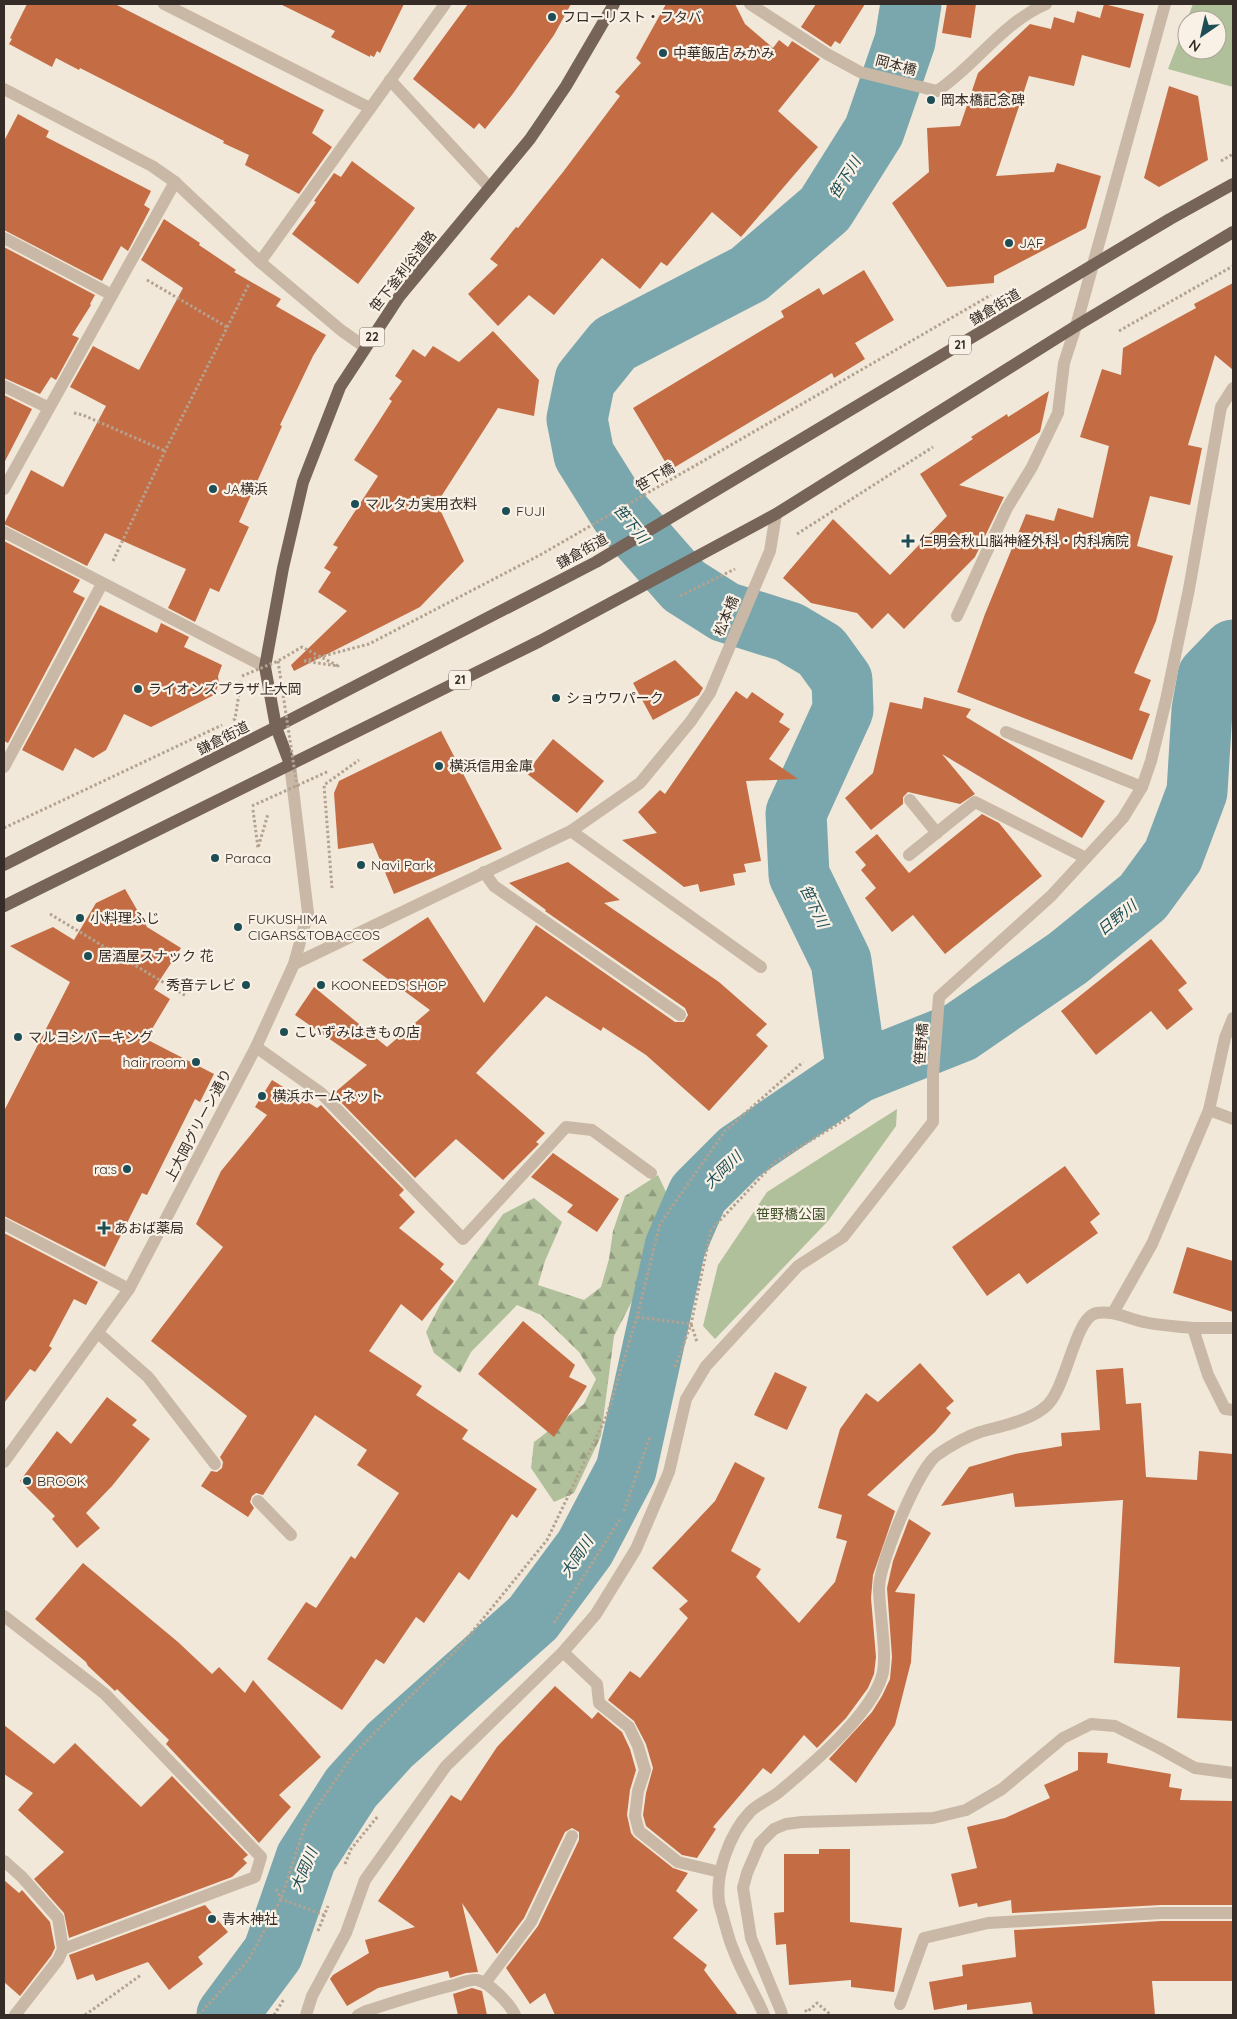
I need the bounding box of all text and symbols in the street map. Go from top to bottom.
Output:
place label: フローリスト・フタバ [562,8,702,26]
north arrow [1177,10,1227,60]
marker: フローリスト・フタバ [546,11,558,23]
text: N [1185,35,1204,56]
place label: 中華飯店 みかみ [673,44,775,62]
marker: 中華飯店 みかみ [657,47,669,59]
street label: 岡本橋 [873,51,919,79]
place label: 岡本橋記念碑 [941,91,1025,109]
marker: 岡本橋記念碑 [925,94,937,106]
water label: 笹下川 [825,152,866,202]
street label: 笹下釜利谷道路 [366,227,440,315]
place label: JAF [1019,234,1044,252]
marker: JAF [1003,237,1015,249]
street label: 鎌倉街道 [966,285,1024,329]
road number: 22 [360,328,384,347]
road number: 21 [949,336,971,354]
street label: 笹下橋 [632,459,678,495]
place label: JA横浜 [223,480,268,498]
marker: JA横浜 [207,483,219,495]
place label: マルタカ実用衣料 [365,495,477,513]
marker: マルタカ実用衣料 [349,498,361,510]
water label: 笹下川 [610,500,654,549]
place label: FUJI [516,502,545,520]
marker: FUJI [500,505,512,517]
street label: 鎌倉街道 [553,530,611,572]
place label: 仁明会秋山脳神経外科・内科病院 [919,532,1129,550]
marker: 仁明会秋山脳神経外科・内科病院 [901,534,915,548]
street label: 松本橋 [710,593,742,639]
road number: 21 [449,670,471,690]
place label: ライオンズプラザ上大岡 [148,680,302,698]
marker: ライオンズプラザ上大岡 [132,683,144,695]
place label: ショウワパーク [566,689,664,707]
marker: ショウワパーク [550,692,562,704]
street label: 鎌倉街道 [194,717,252,759]
place label: 横浜信用金庫 [449,757,533,775]
marker: 横浜信用金庫 [433,760,445,772]
place label: Paraca [225,849,271,867]
marker: Paraca [209,852,221,864]
place label: Navi Park [371,856,433,874]
marker: Navi Park [355,859,367,871]
water label: 笹下川 [796,881,834,932]
water label: 日野川 [1093,895,1142,939]
place label: 小料理ふじ [90,909,160,927]
place label: FUKUSHIMA CIGARS&TOBACCOS [248,910,380,944]
marker: 小料理ふじ [74,912,86,924]
marker: FUKUSHIMA CIGARS&TOBACCOS [232,921,244,933]
place label: 居酒屋スナック 花 [98,947,214,965]
marker: 居酒屋スナック 花 [82,950,94,962]
place label: 秀音テレビ [166,976,236,994]
place label: KOONEEDS SHOP [331,976,446,994]
marker: 秀音テレビ [240,979,252,991]
marker: KOONEEDS SHOP [315,979,327,991]
street label: 笹野橋 [911,1022,931,1066]
place label: こいずみはきもの店 [294,1023,420,1041]
marker: こいずみはきもの店 [278,1026,290,1038]
place label: マルヨシパーキング [28,1028,153,1046]
marker: マルヨシパーキング [12,1031,24,1043]
place label: hair room [123,1053,186,1071]
marker: hair room [190,1056,202,1068]
street label: 上大岡グリーン通り [161,1065,235,1185]
place label: 横浜ホームネット [272,1087,384,1105]
marker: 横浜ホームネット [256,1090,268,1102]
water label: 大岡川 [700,1146,747,1192]
place label: ra:s [94,1160,117,1178]
marker: ra:s [121,1163,133,1175]
park label: 笹野橋公園 [756,1205,826,1223]
place label: あおば薬局 [114,1219,184,1237]
marker: あおば薬局 [98,1222,110,1234]
place label: BROOK [37,1472,86,1490]
marker: BROOK [21,1475,33,1487]
water label: 大岡川 [556,1531,598,1581]
water label: 大岡川 [286,1844,322,1894]
place label: 青木神社 [222,1910,278,1928]
marker: 青木神社 [206,1913,218,1925]

